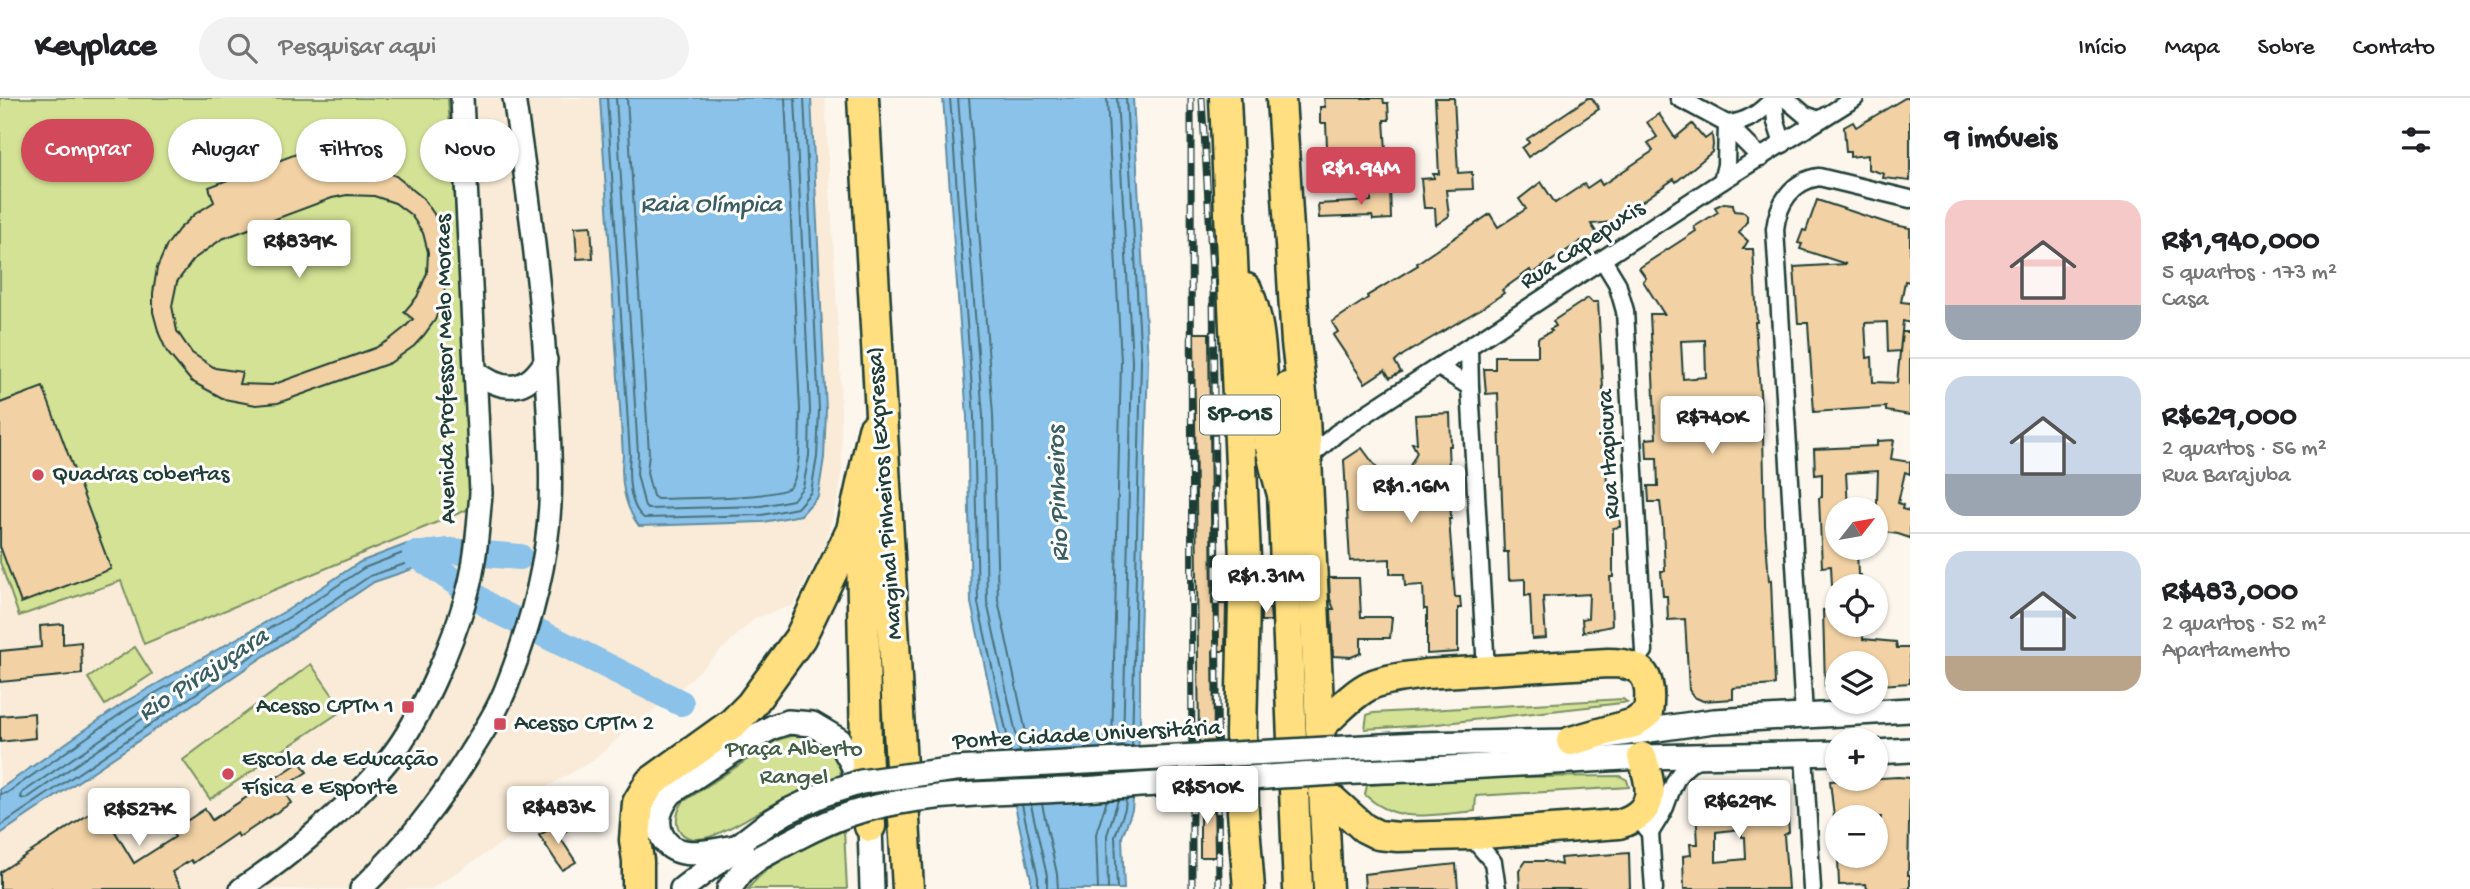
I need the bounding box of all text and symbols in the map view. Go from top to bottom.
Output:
search box [199,17,689,80]
text: Keyplace [35,29,157,67]
icon: search [223,29,261,67]
text: Pesquisar aqui [279,33,436,64]
text: Início [2078,34,2126,63]
text: Mapa [2164,34,2220,63]
text: Sobre [2258,34,2315,63]
text: Contato [2353,34,2435,63]
chip: Comprar [21,119,154,182]
chip: Alugar [168,119,282,182]
chip: Filtros [296,119,406,182]
chip: Novo [420,119,519,182]
icon: filters [2397,121,2435,159]
text: 9 imóveis [1945,123,2057,158]
pin: R$1.94M [1296,148,1426,207]
text: R$1.94M [1322,156,1400,183]
water label: Raia Olímpica [640,191,783,222]
street label: Rua Capepuxis [1515,194,1652,297]
street label: Avenida Professor Melo Moraes [430,213,464,524]
pin: R$839K [242,220,356,280]
text: R$1,940,000 [2162,225,2320,260]
icon: home [2001,228,2085,312]
text: R$839K [263,229,335,256]
text: 5 quartos · 173 m² [2162,260,2337,287]
text: Casa [2162,287,2208,314]
street label: Marginal Pinheiros (Expressa) [861,346,911,640]
street label: Rua Itapicura [1592,388,1628,520]
road number: SP-015 [1200,396,1280,434]
pin: R$740K [1655,396,1769,456]
text: R$629,000 [2162,401,2297,436]
icon: home [2001,404,2085,488]
text: R$740K [1677,405,1747,432]
water label: Rio Pinheiros [1042,423,1078,563]
text: 2 quartos · 56 m² [2162,436,2327,463]
place label: Quadras cobertas [52,461,230,490]
text: Rua Barajuba [2162,463,2291,490]
pin: R$1.16M [1346,466,1476,525]
marker: Quadras cobertas [30,467,46,483]
text: R$1.16M [1373,474,1449,501]
north arrow [1825,497,1888,560]
map controls [1825,497,1888,868]
pin: R$1.31M [1201,556,1331,615]
text: R$1.31M [1228,564,1304,591]
button: locate [1825,574,1888,637]
text: R$483,000 [2162,576,2298,611]
icon: home [2001,579,2085,663]
text: 2 quartos · 52 m² [2162,611,2326,638]
water label: Rio Pirajuçara [133,622,276,730]
text: Apartamento [2162,638,2290,665]
button: layers [1825,651,1888,714]
place label: Acesso CPTM 1 [256,693,394,722]
marker: Acesso CPTM 1 [400,699,416,715]
place label: Acesso CPTM 2 [514,710,654,739]
street label: Ponte Cidade Universitária [951,714,1223,758]
marker: Acesso CPTM 2 [492,716,508,732]
button: + [1825,728,1888,791]
park label: Praça Alberto Rangel [724,736,863,793]
place label: Escola de Educação Física e Esporte [241,746,439,803]
marker: Escola de Educação Física e Esporte [220,766,236,782]
pin: R$510K [1150,766,1264,826]
text: R$510K [1172,775,1242,802]
pin: R$629K [1682,780,1796,840]
pin: R$483K [501,786,615,846]
pin: R$527K [82,788,196,848]
text: R$629K [1704,789,1774,816]
text: R$483K [523,795,593,822]
text: R$527K [104,797,174,824]
button: − [1825,805,1888,868]

